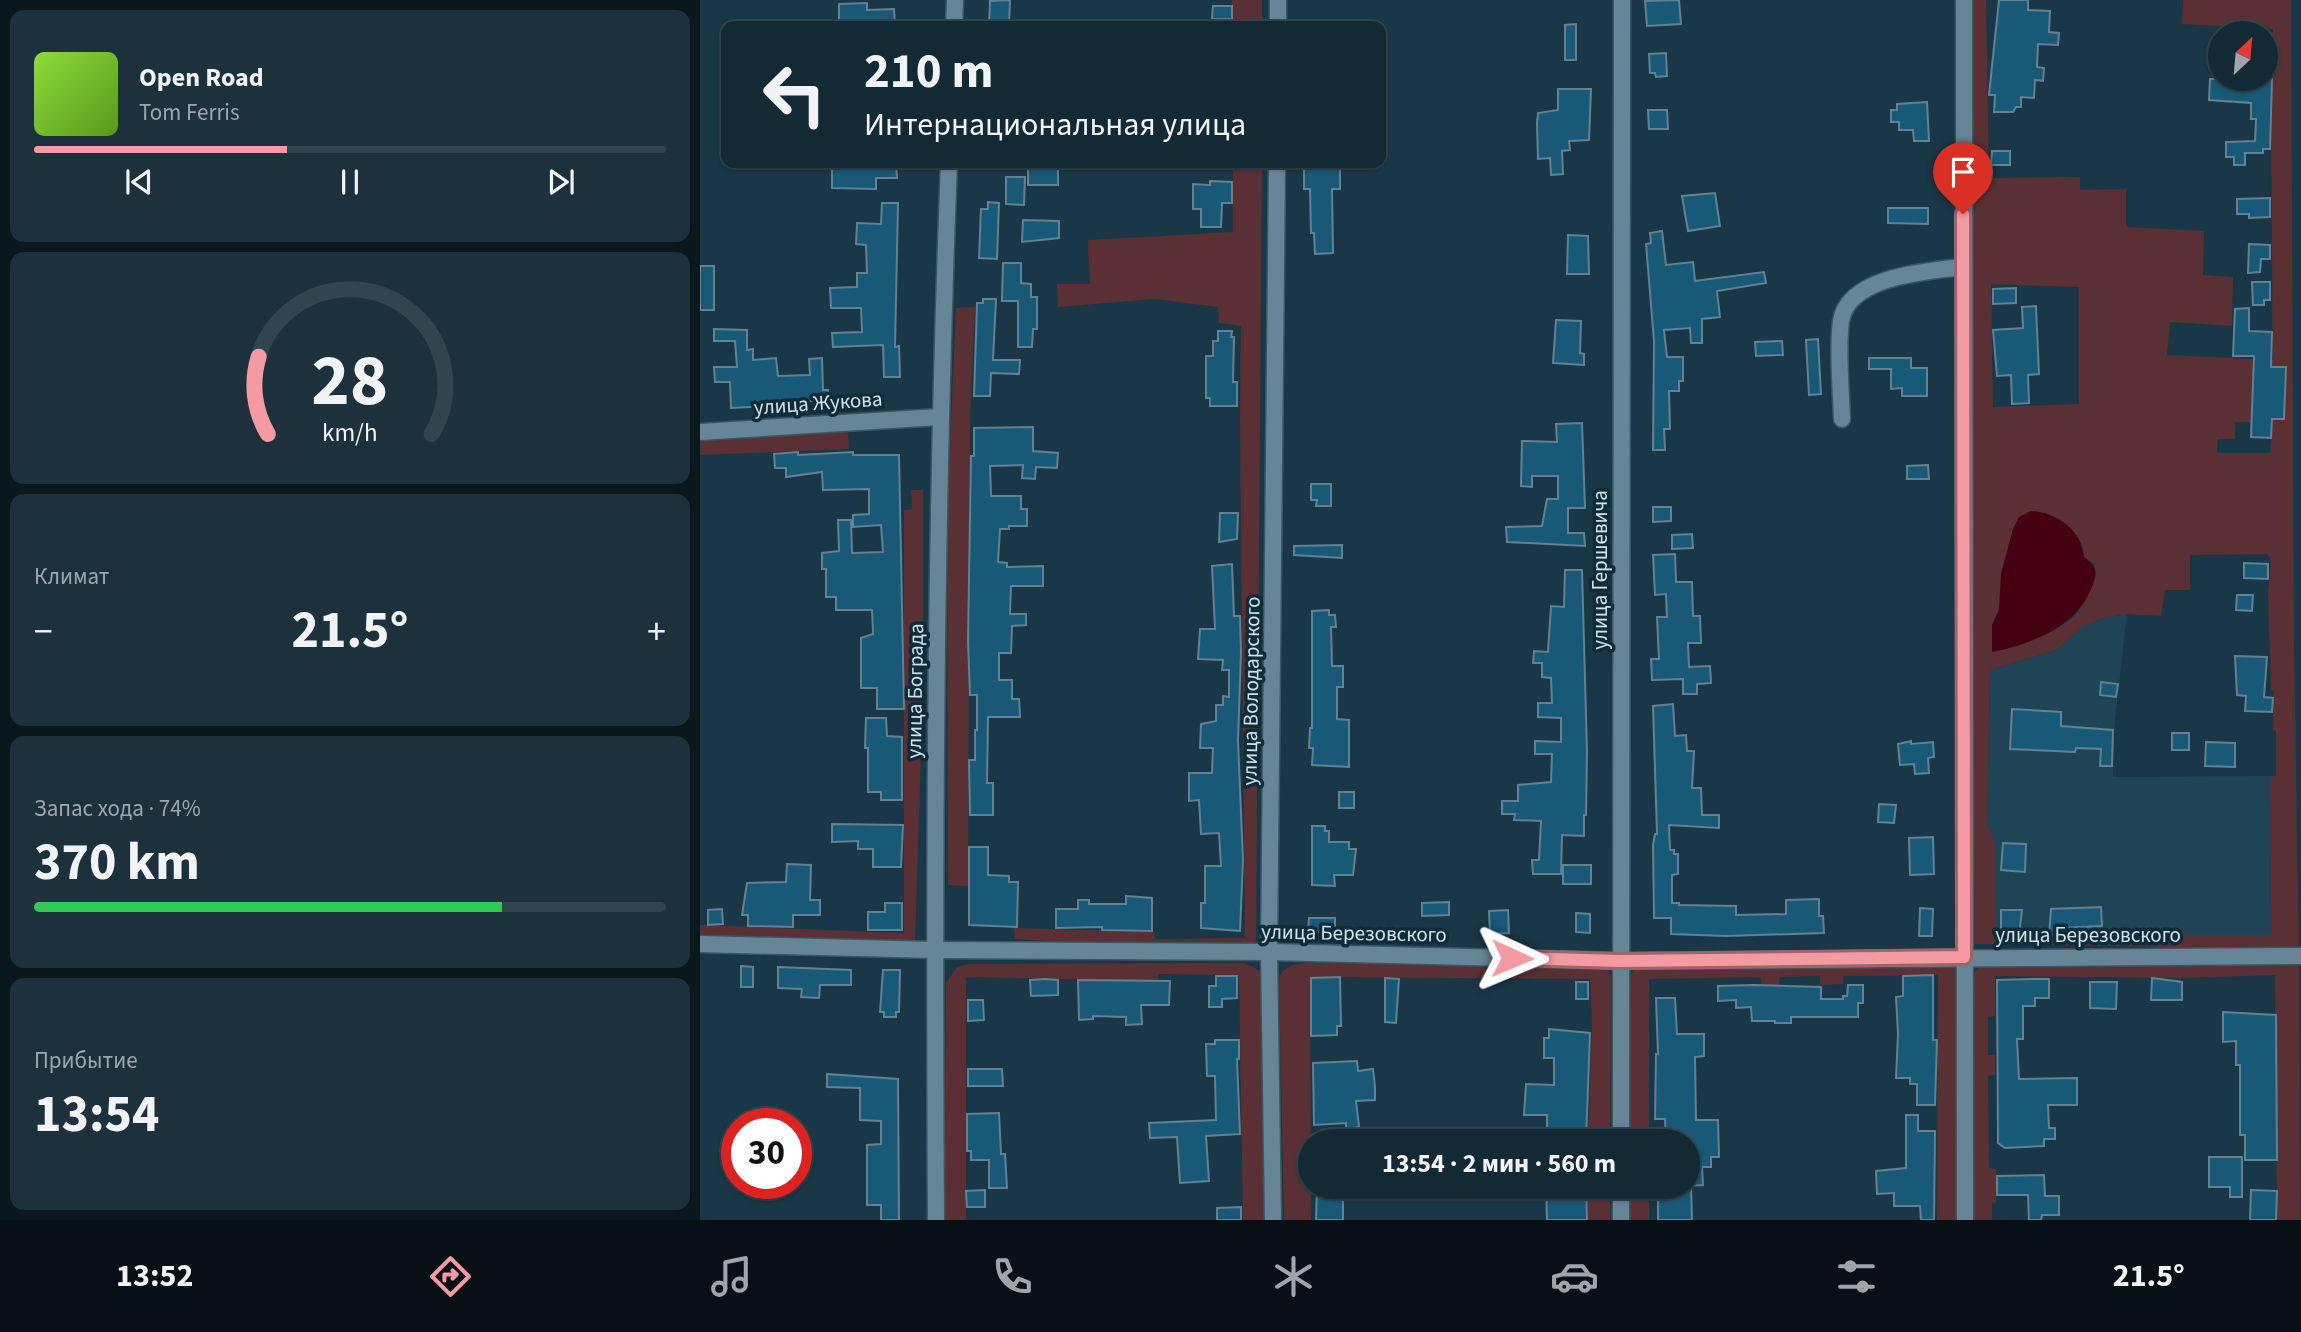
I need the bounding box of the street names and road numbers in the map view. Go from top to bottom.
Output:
street label: улица Жукова [753,384,883,422]
street label: улица Гершевича [1585,490,1615,650]
street label: улица Володарского [1234,596,1268,786]
street label: улица Бограда [899,623,931,759]
street label: улица Березовского [1261,916,1447,950]
street label: улица Березовского [1995,920,2181,950]

